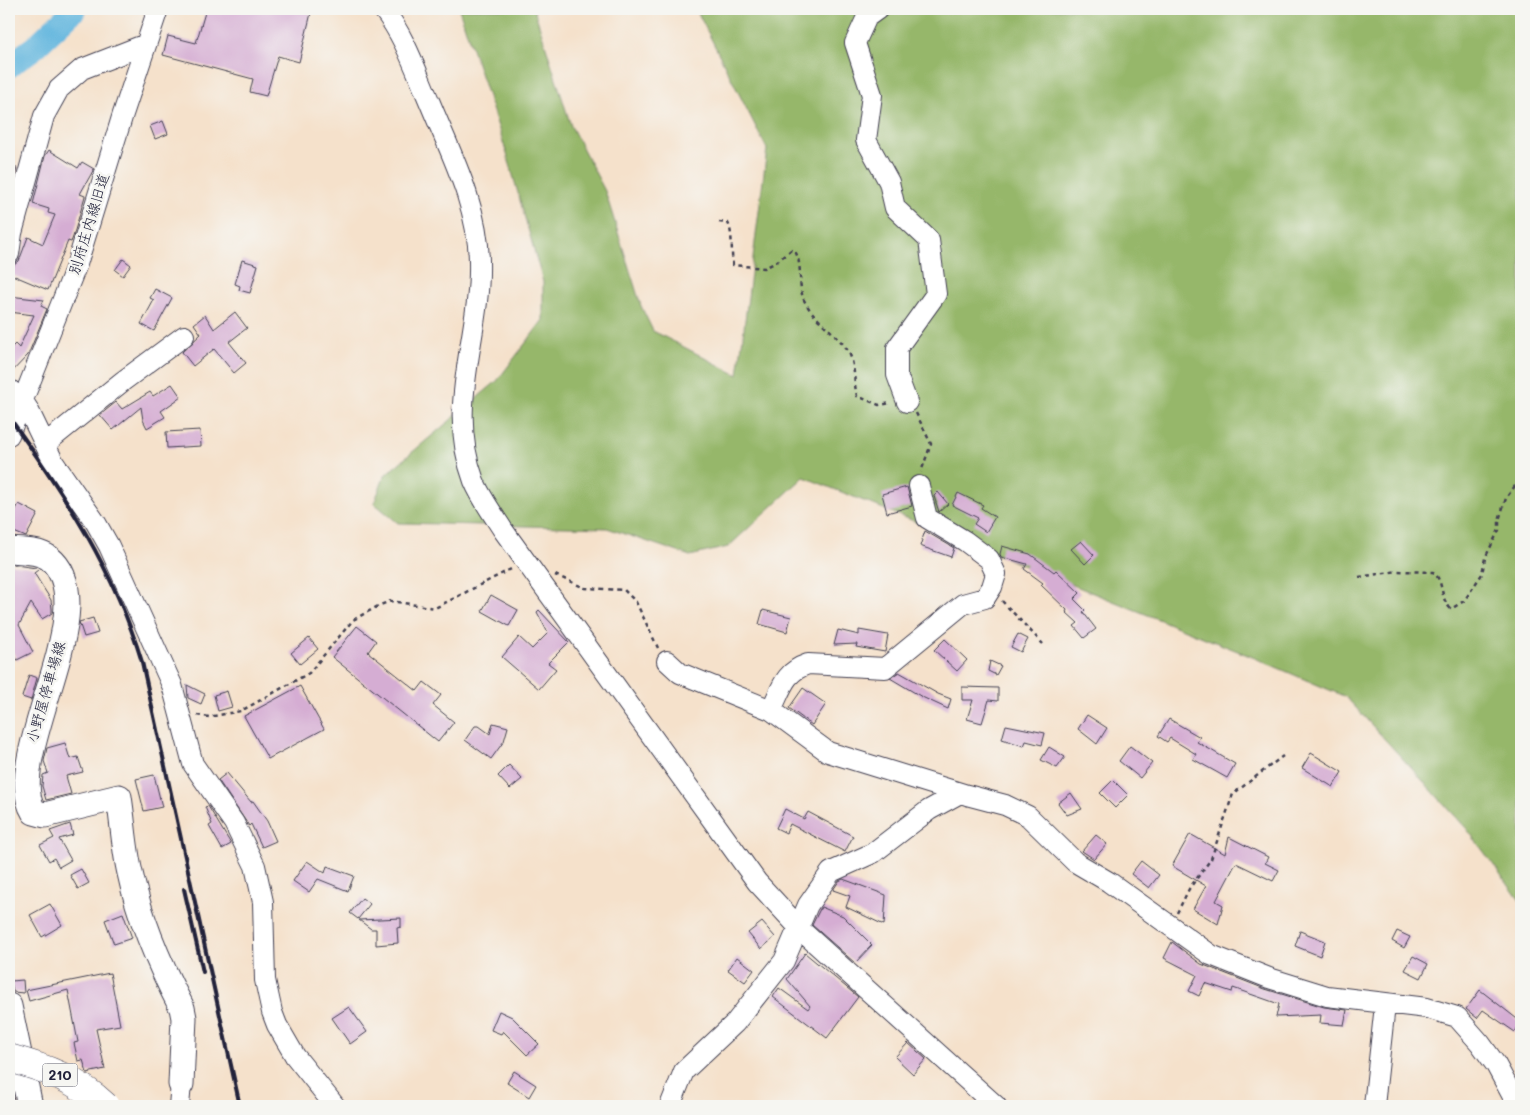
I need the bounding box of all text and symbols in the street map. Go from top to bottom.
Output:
street label: 別府庄内線旧道 [63,171,113,277]
street label: 小野屋停車場線 [21,638,69,745]
road number: 210 [42,1064,78,1086]

